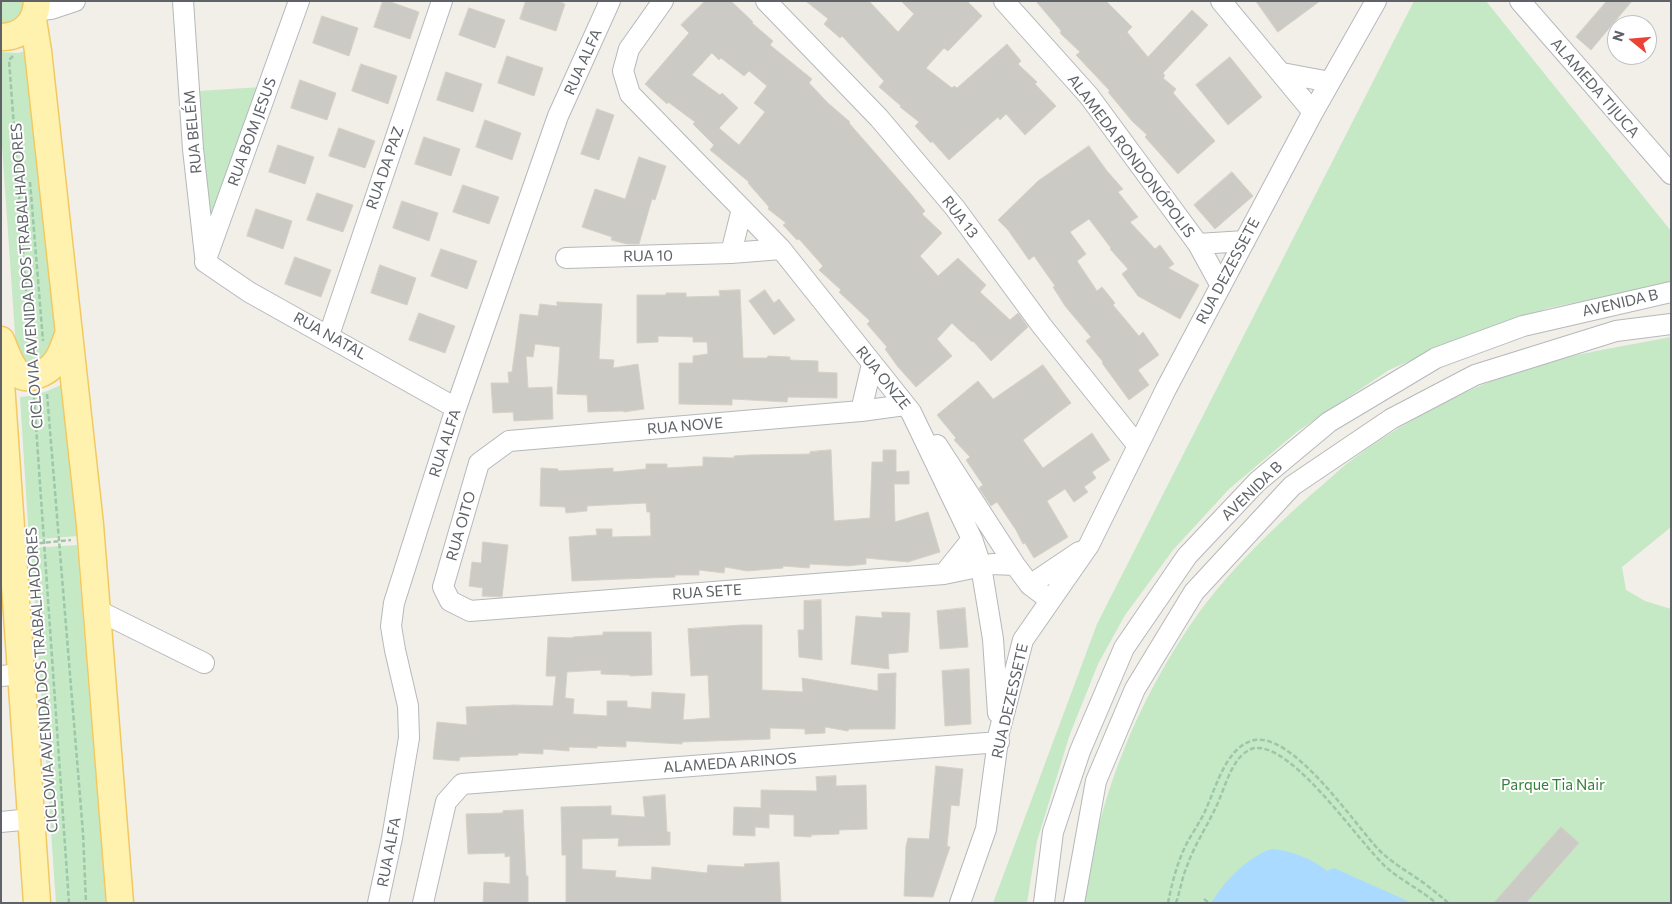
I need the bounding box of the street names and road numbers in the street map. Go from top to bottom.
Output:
street label: RUA ALFA [560,26,606,98]
street label: ALAMEDA TIJUCA [1547,35,1643,141]
street label: ALAMEDA RONDONÓPOLIS [1064,71,1198,241]
street label: RUA BOM JESUS [224,75,280,189]
street label: RUA BELÉM [180,89,206,175]
street label: CICLOVIA AVENIDA DOS TRABALHADORES [7,122,47,430]
street label: RUA DA PAZ [362,124,408,212]
street label: RUA 13 [938,192,982,242]
street label: RUA DEZESSETE [1192,215,1264,327]
street label: RUA 10 [623,247,673,265]
street label: AVENIDA B [1580,286,1660,320]
street label: RUA NATAL [290,308,370,364]
street label: RUA ONZE [852,343,914,413]
street label: RUA ALFA [426,407,464,479]
street label: RUA NOVE [646,414,724,438]
street label: AVENIDA B [1218,458,1286,524]
street label: RUA OITO [443,489,479,563]
street label: CICLOVIA AVENIDA DOS TRABALHADORES [22,526,62,834]
street label: RUA SETE [672,581,742,603]
street label: RUA DEZESSETE [988,642,1032,760]
street label: ALAMEDA ARINOS [663,749,797,777]
street label: RUA ALFA [373,816,405,888]

